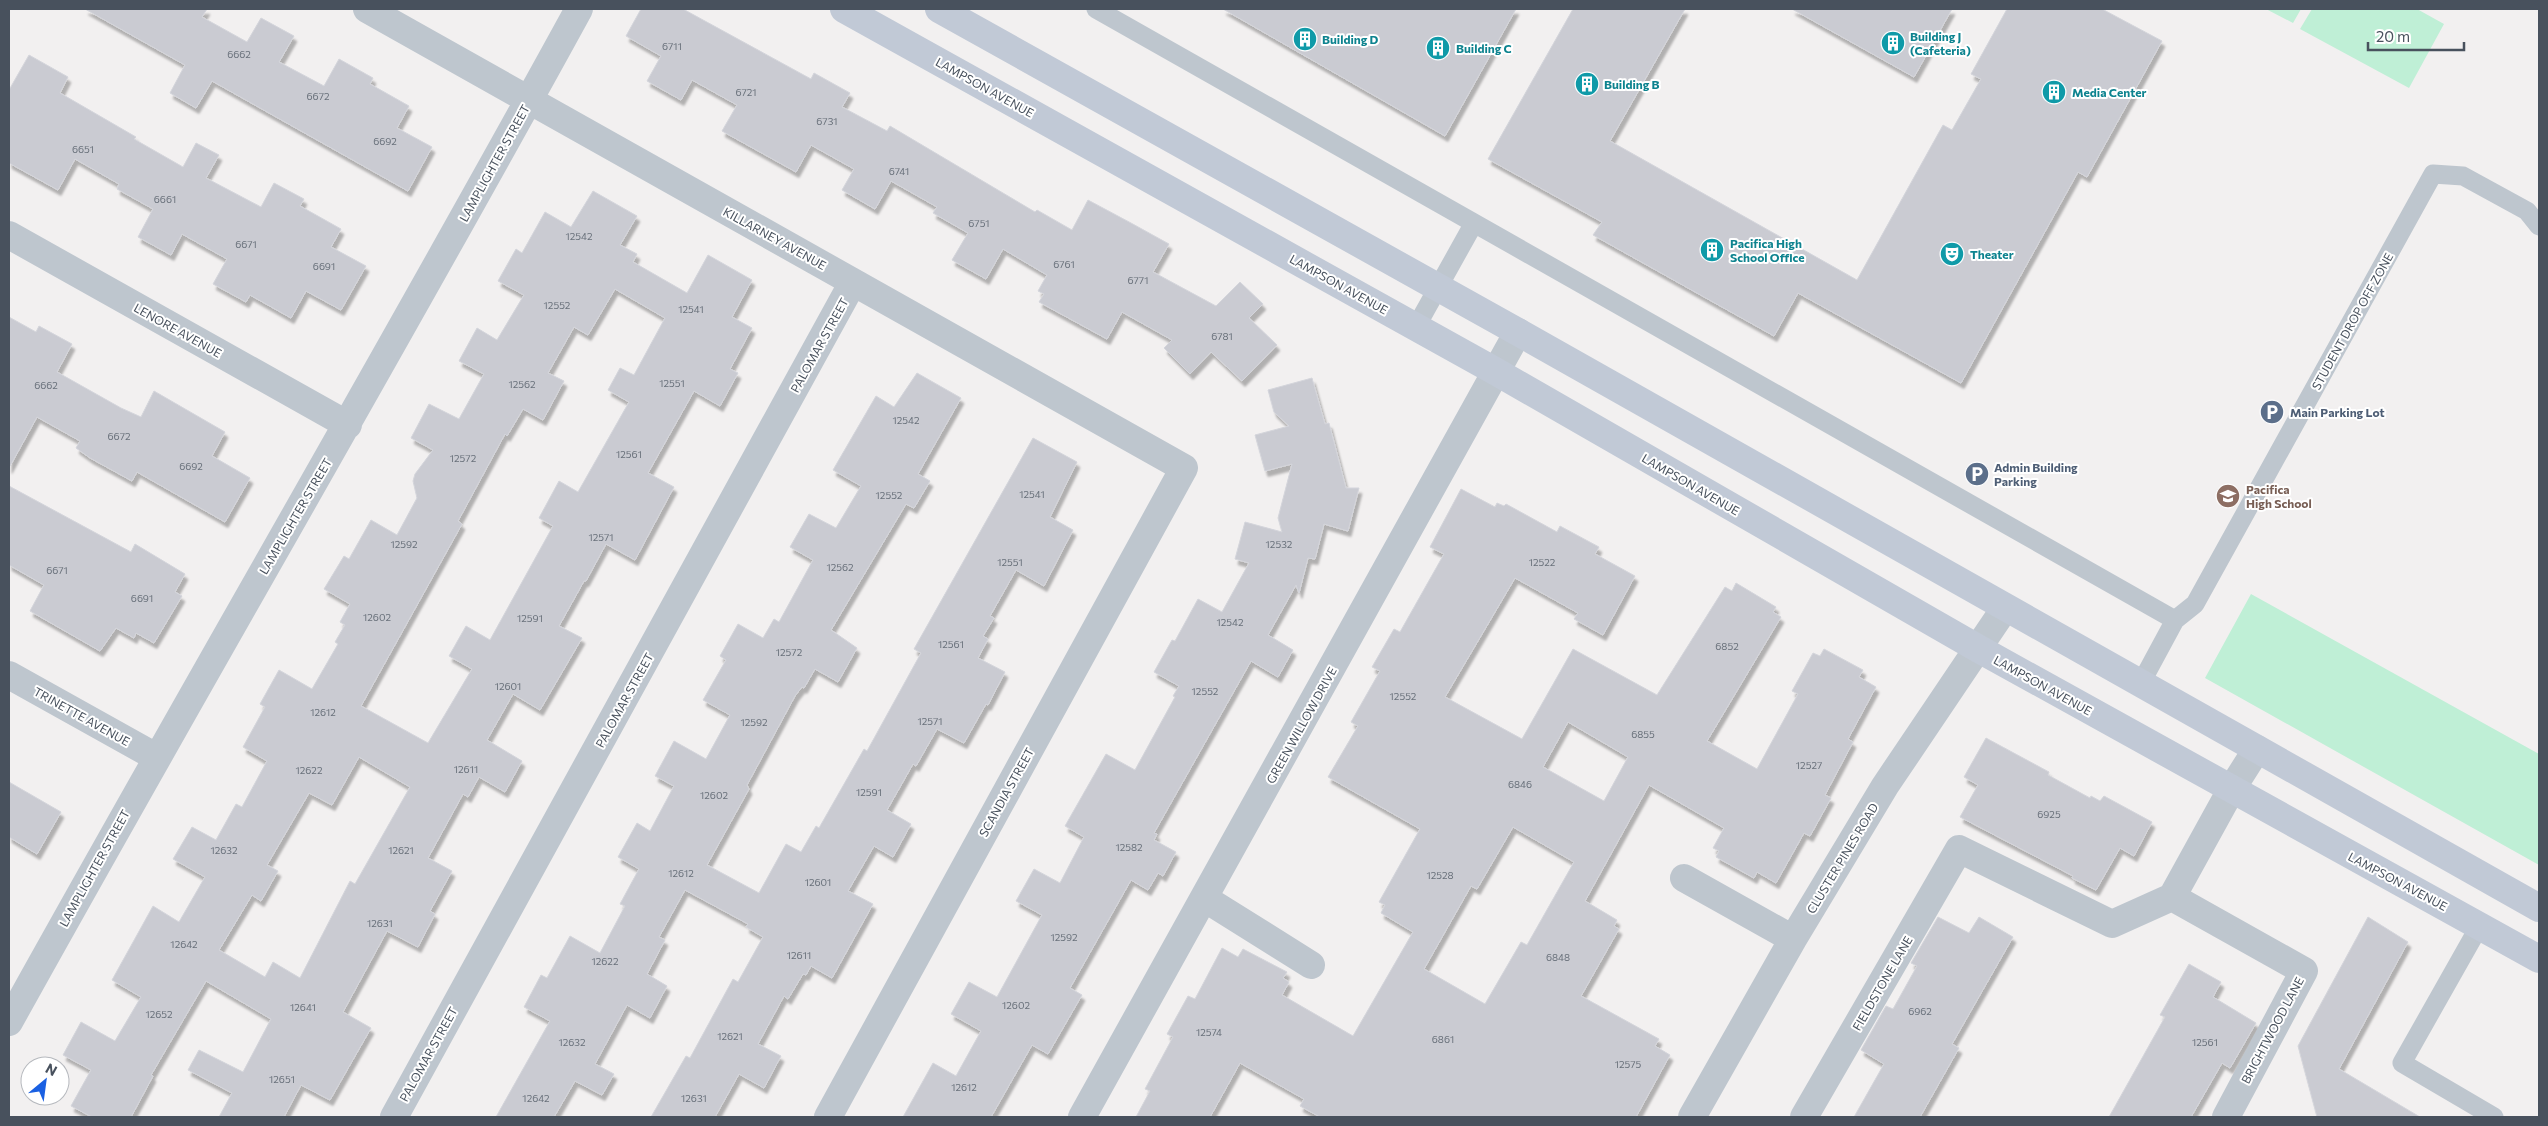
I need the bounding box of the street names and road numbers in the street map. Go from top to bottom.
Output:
street label: LAMPSON AVENUE [933,54,1037,120]
street label: LAMPLIGHTER STREET [456,102,532,224]
street label: KILLARNEY AVENUE [721,204,829,272]
street label: STUDENT DROP OFF ZONE [2308,250,2396,392]
street label: LAMPSON AVENUE [1287,251,1391,317]
street label: PALOMAR STREET [787,295,851,395]
street label: LENORE AVENUE [132,300,224,360]
street label: LAMPSON AVENUE [1640,450,1742,518]
street label: LAMPLIGHTER STREET [256,455,334,577]
street label: PALOMAR STREET [592,650,656,750]
street label: LAMPSON AVENUE [1991,652,2095,718]
street label: GREEN WILLOW DRIVE [1263,664,1339,786]
street label: TRINETTE AVENUE [31,684,133,748]
street label: SCANDIA STREET [976,745,1036,839]
street label: CLUSTER PINES ROAD [1803,800,1881,916]
street label: LAMPLIGHTER STREET [56,807,132,929]
street label: LAMPSON AVENUE [2346,849,2450,913]
street label: FIELDSTONE LANE [1849,933,1915,1033]
street label: BRIGHTWOOD LANE [2238,974,2306,1086]
street label: PALOMAR STREET [396,1004,460,1104]

